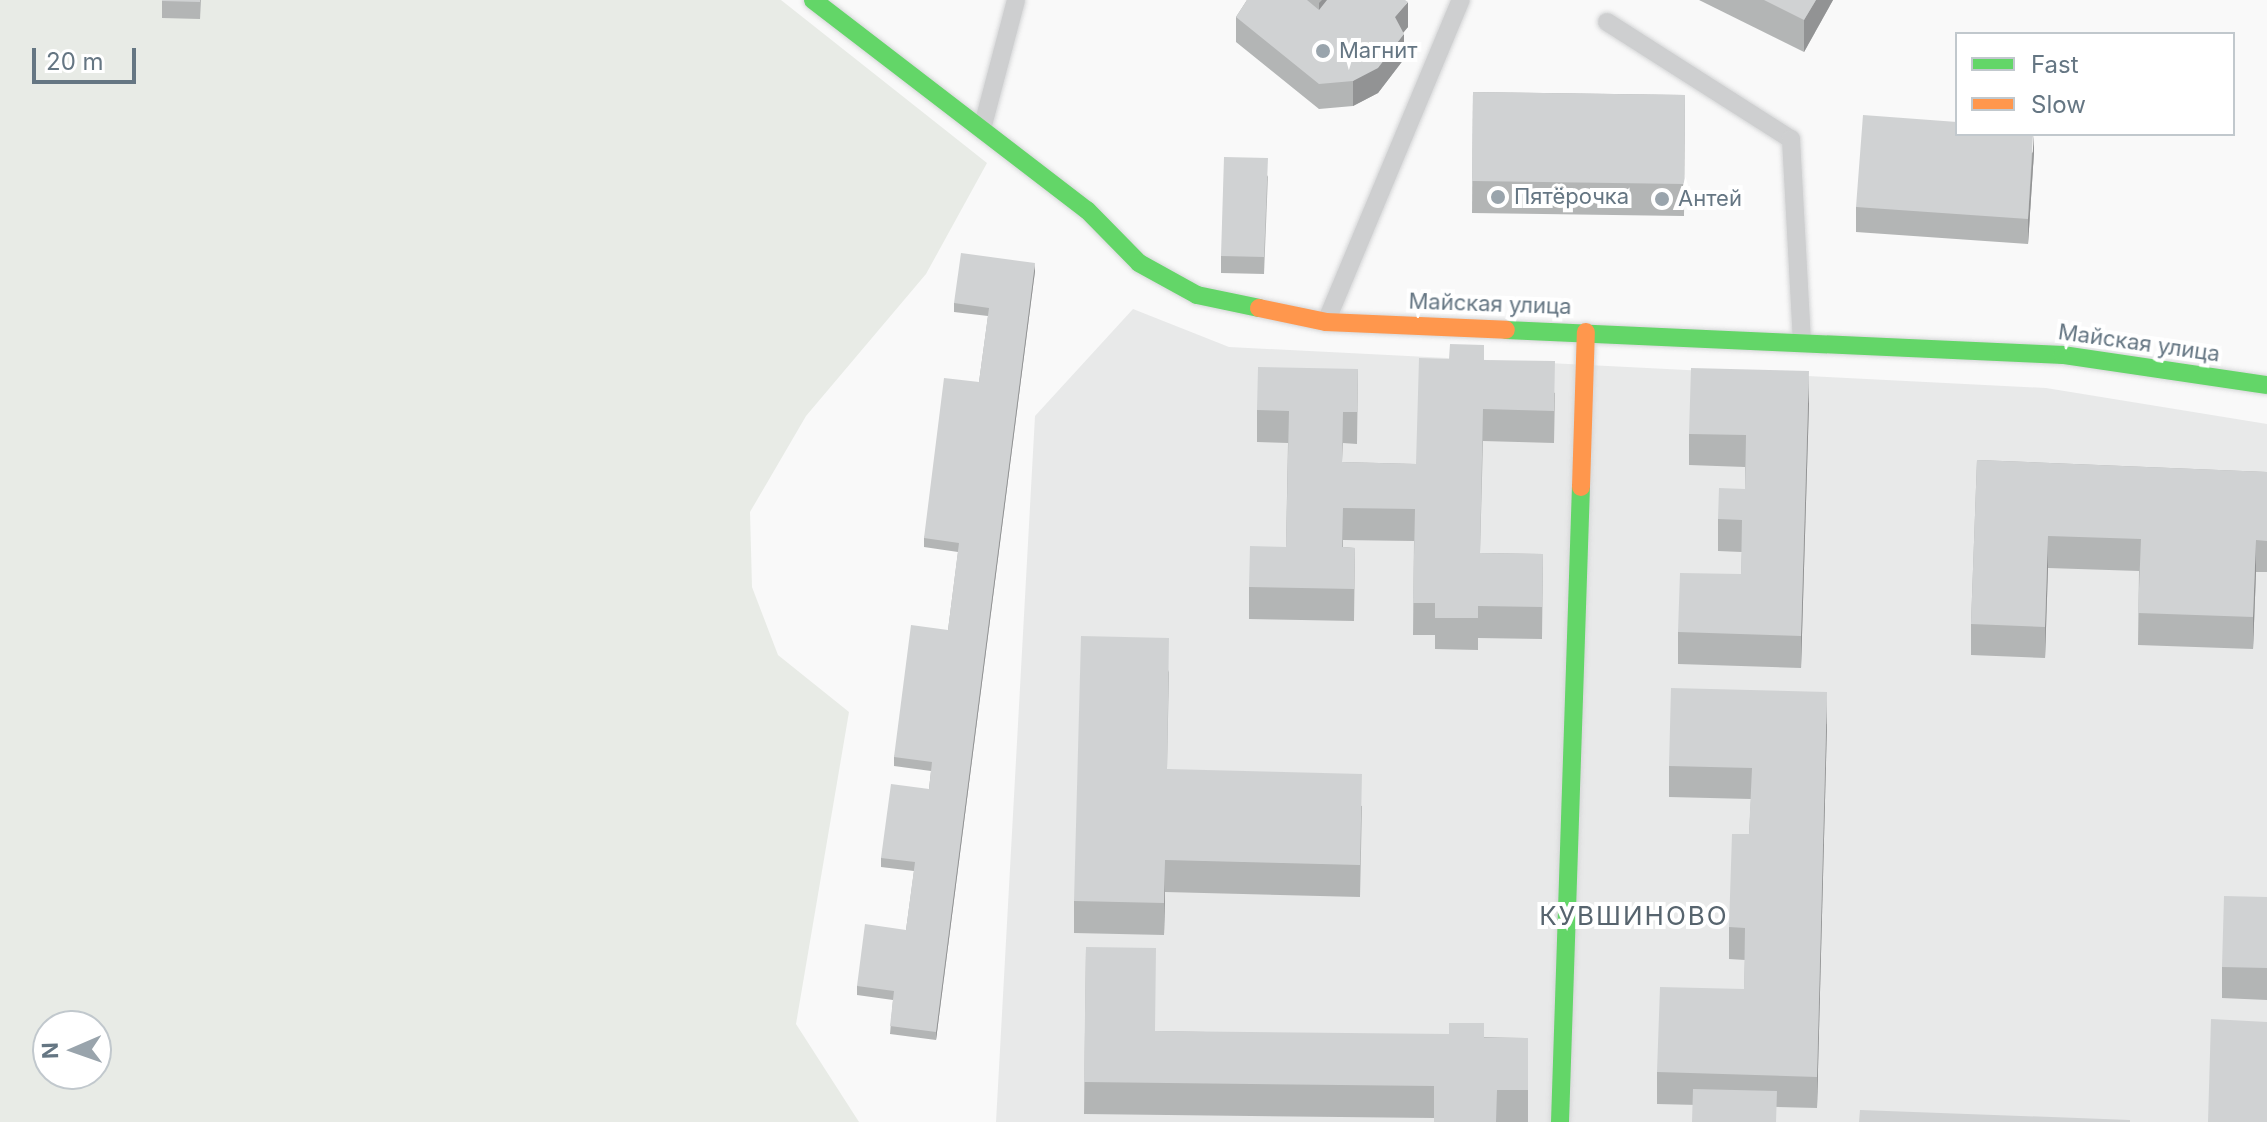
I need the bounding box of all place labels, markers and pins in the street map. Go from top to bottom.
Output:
place label: Магнит [1339,38,1417,64]
marker: Магнит [1314,42,1332,60]
place label: Пятёрочка [1514,184,1629,210]
place label: Антей [1678,186,1742,212]
marker: Пятёрочка [1489,188,1507,206]
marker: Антей [1653,190,1671,208]

